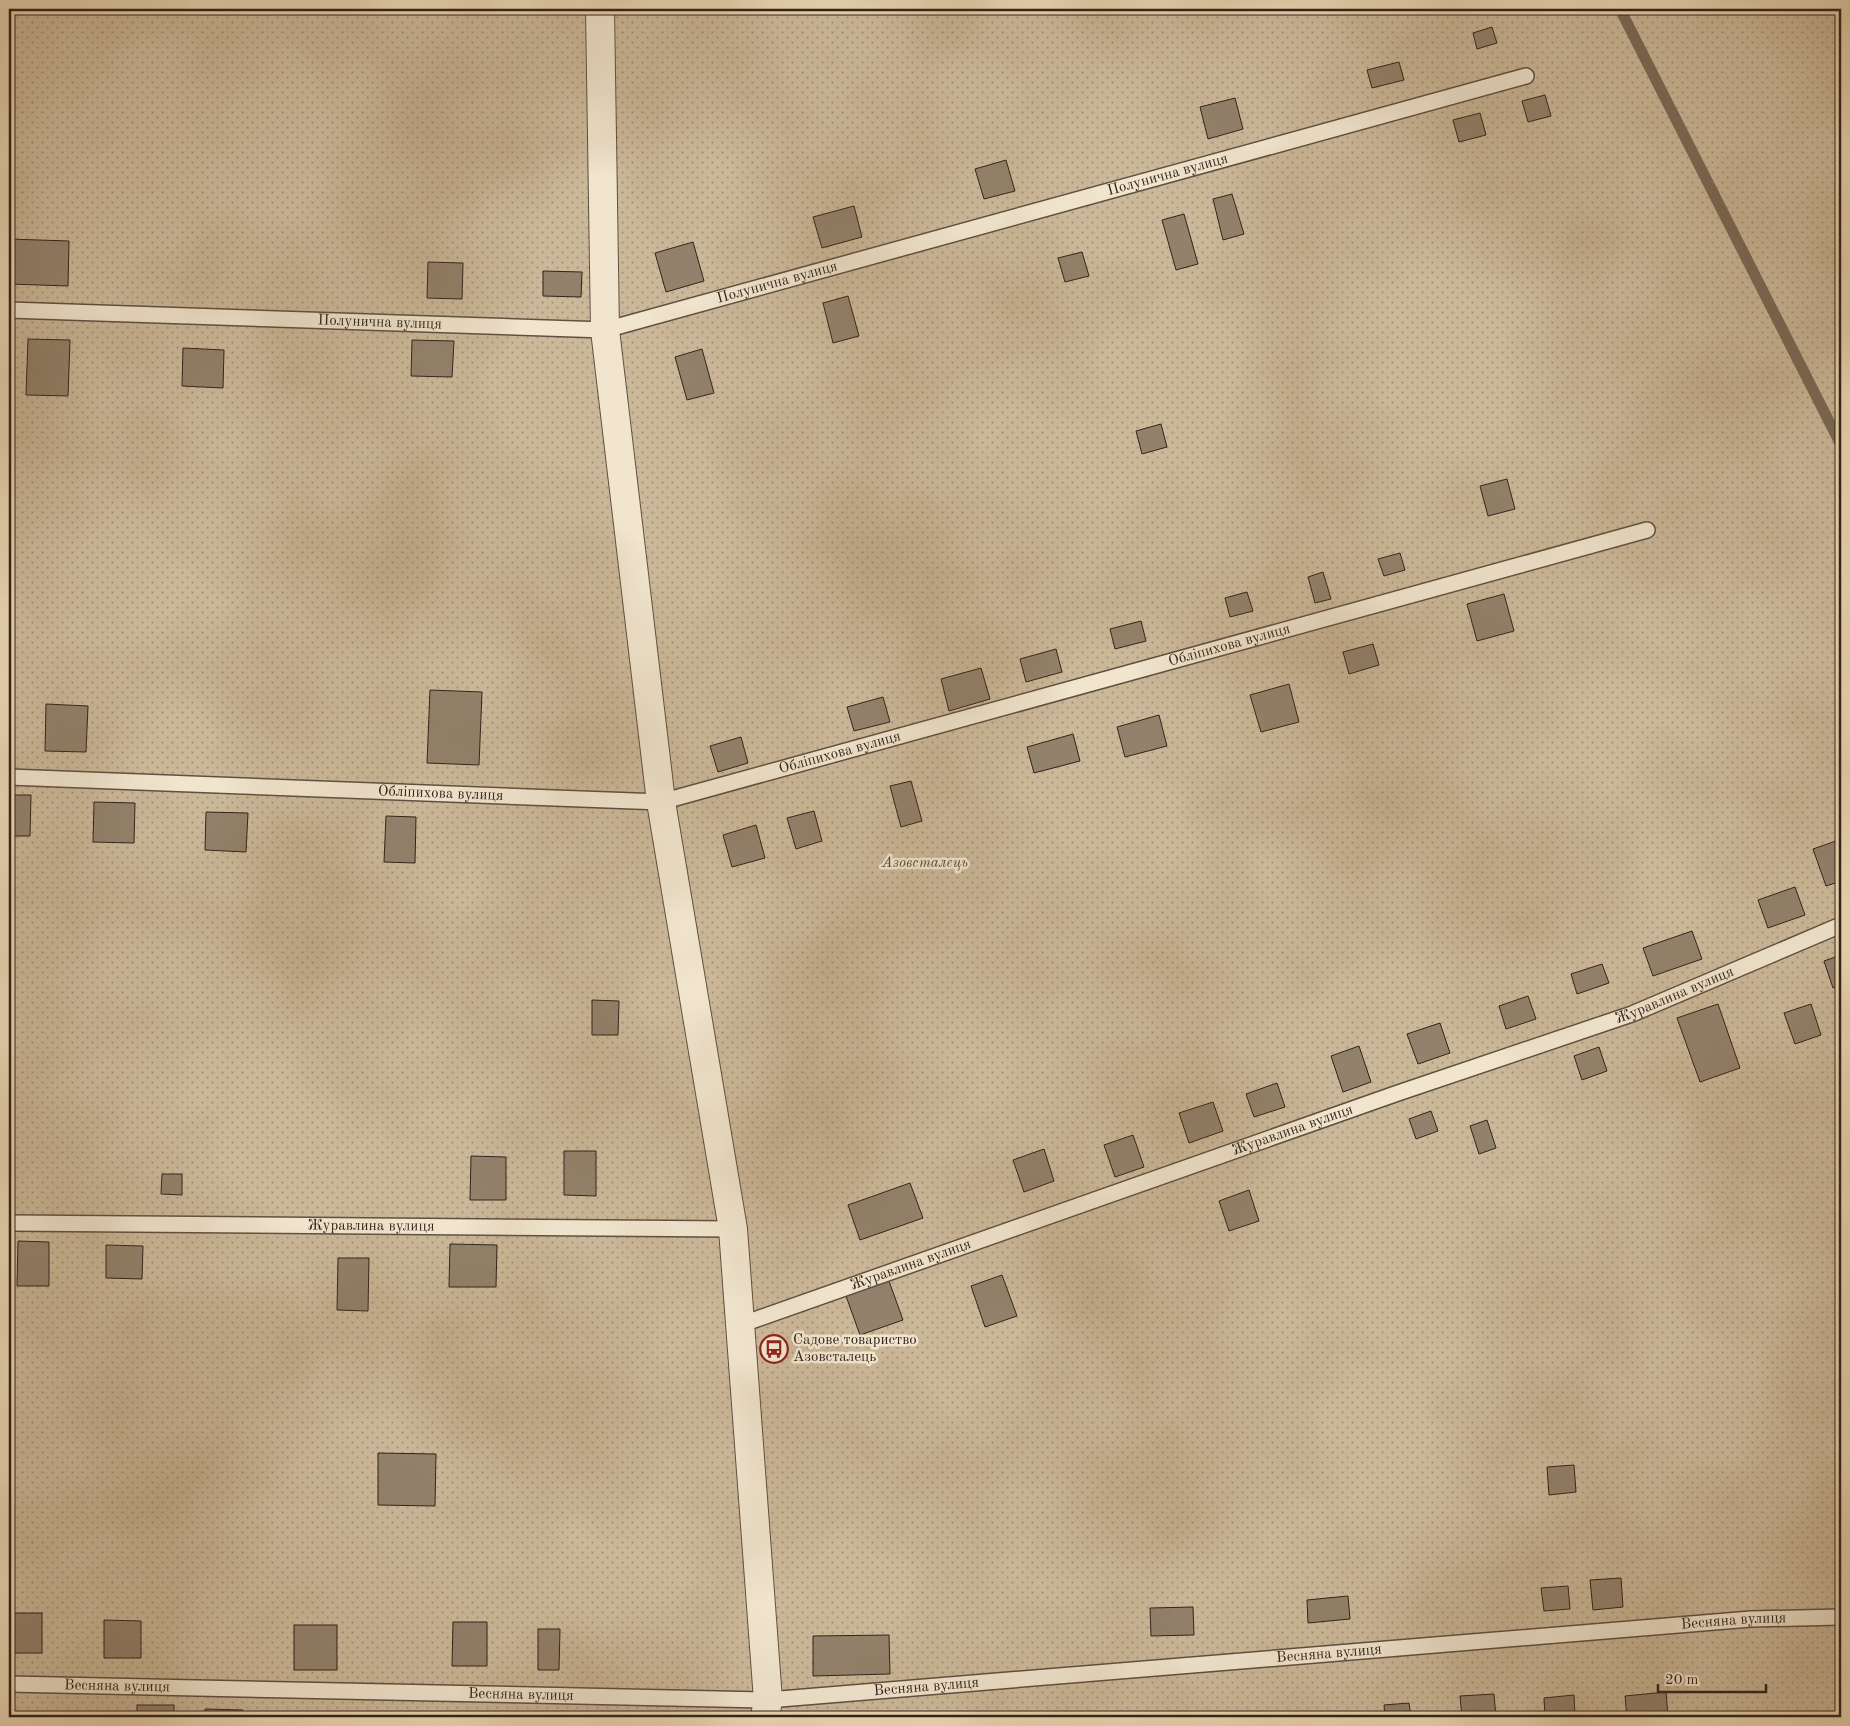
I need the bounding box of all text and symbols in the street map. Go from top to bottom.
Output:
street label: Полунична вулиця [1106,151,1230,199]
street label: Полунична вулиця [715,259,839,306]
street label: Полунична вулиця [317,313,442,332]
street label: Обліпихова вулиця [1167,621,1292,669]
street label: Обліпихова вулиця [777,729,903,777]
street label: Обліпихова вулиця [378,784,504,803]
park label: Азовсталець [881,856,968,871]
street label: Журавлина вулиця [1613,964,1736,1027]
street label: Журавлина вулиця [1230,1102,1355,1158]
street label: Журавлина вулиця [307,1218,435,1234]
street label: Журавлина вулиця [848,1237,973,1293]
place label: Садове товариство Азовсталець [793,1333,917,1365]
bus stop icon: Садове товариство Азовсталець [759,1334,789,1364]
street label: Весняна вулиця [1680,1611,1787,1632]
street label: Весняна вулиця [1276,1642,1382,1666]
scale bar [1658,1661,1765,1693]
text: 20 m [1665,1673,1699,1688]
street label: Весняна вулиця [873,1675,980,1699]
street label: Весняна вулиця [64,1678,170,1695]
street label: Весняна вулиця [468,1686,574,1703]

